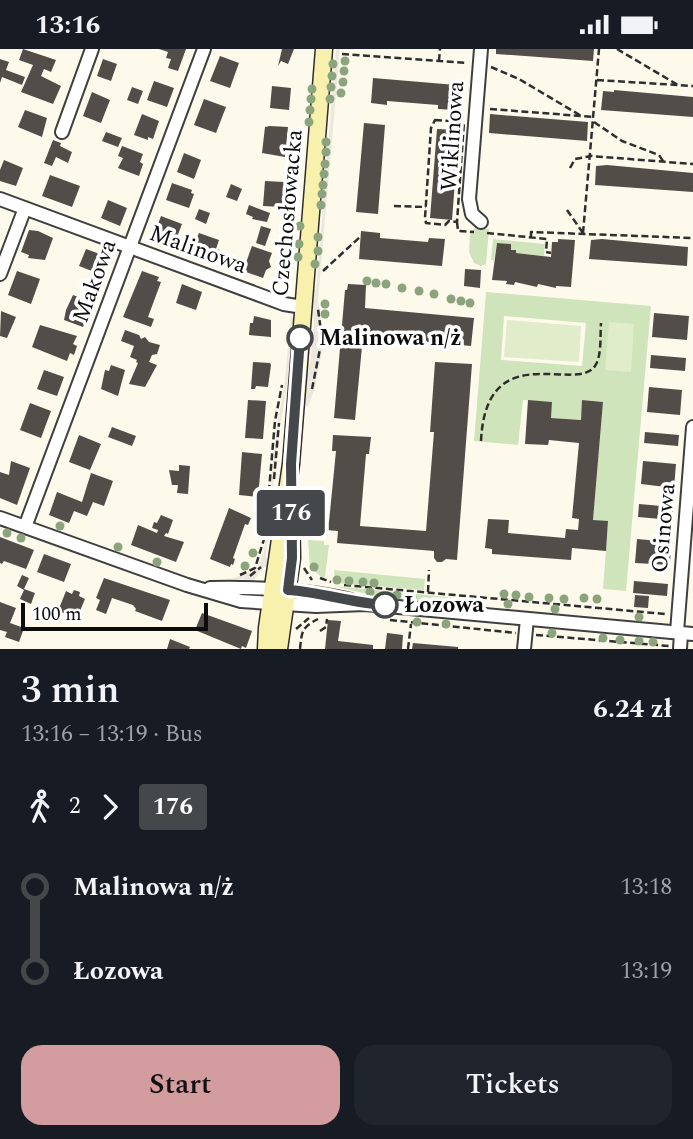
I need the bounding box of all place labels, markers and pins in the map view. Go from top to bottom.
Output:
place label: Malinowa n/ż [319,321,462,356]
marker: Malinowa n/ż [287,325,313,351]
place label: Łozowa [404,588,484,623]
marker: Łozowa [372,592,398,618]

